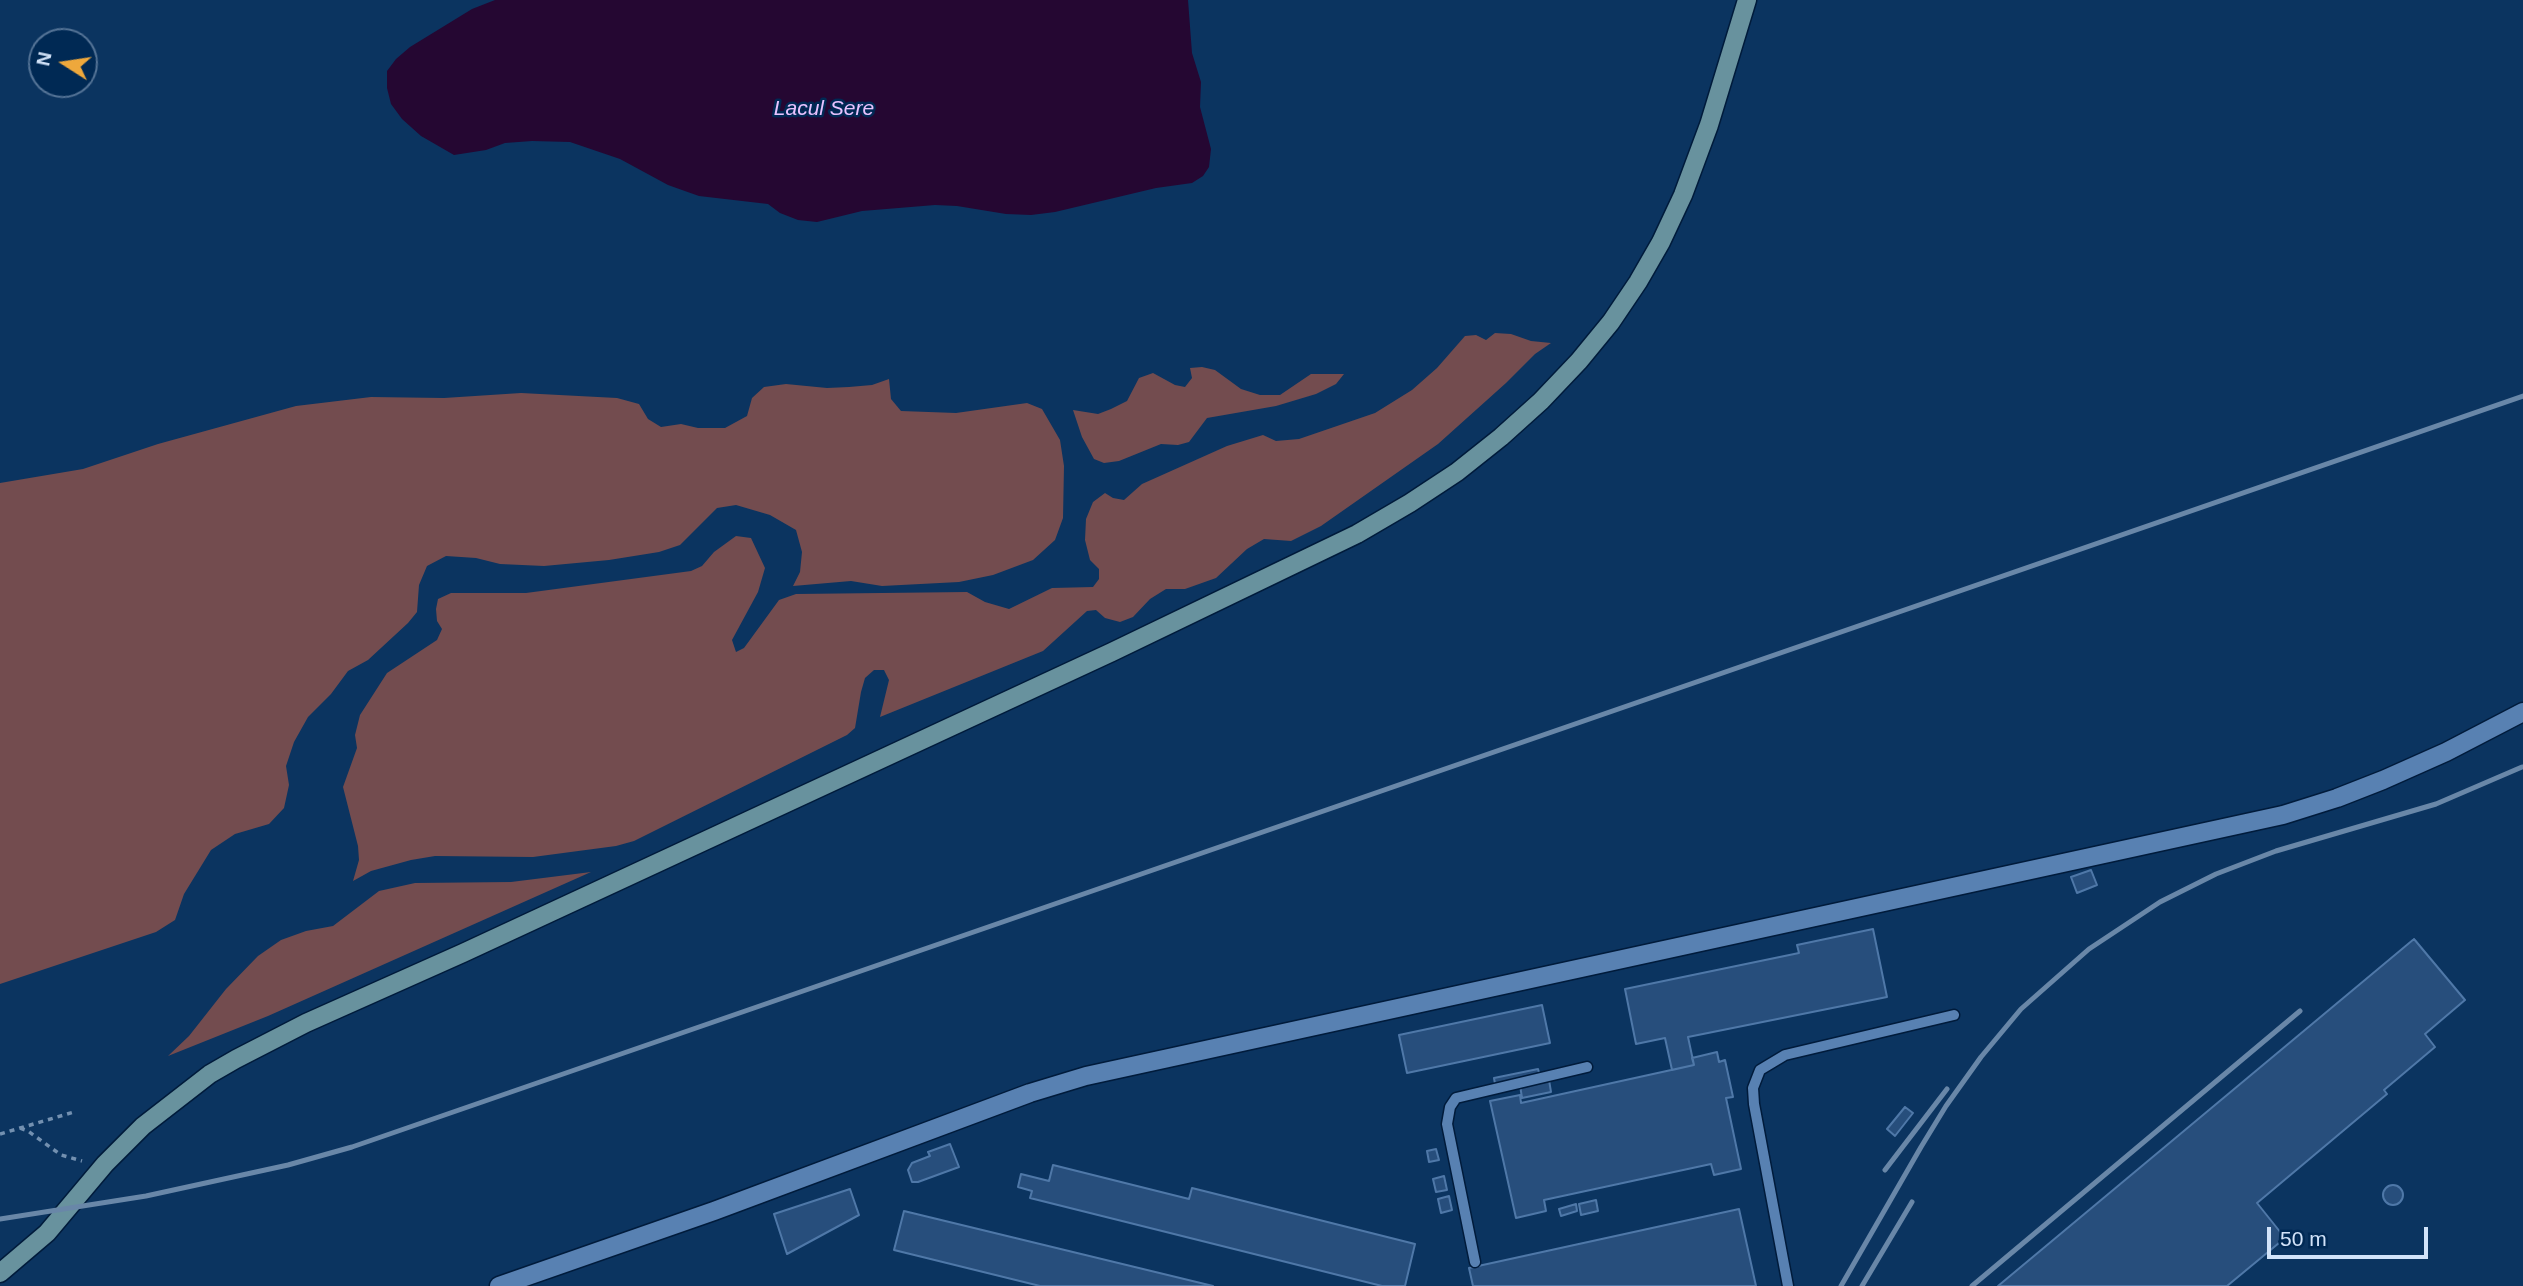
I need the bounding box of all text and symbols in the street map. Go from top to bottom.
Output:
north arrow [28,28,98,98]
text: N [32,50,56,68]
water label: Lacul Sere [774,96,874,122]
scale bar [2271,1212,2432,1256]
text: 50 m [2280,1227,2327,1250]

